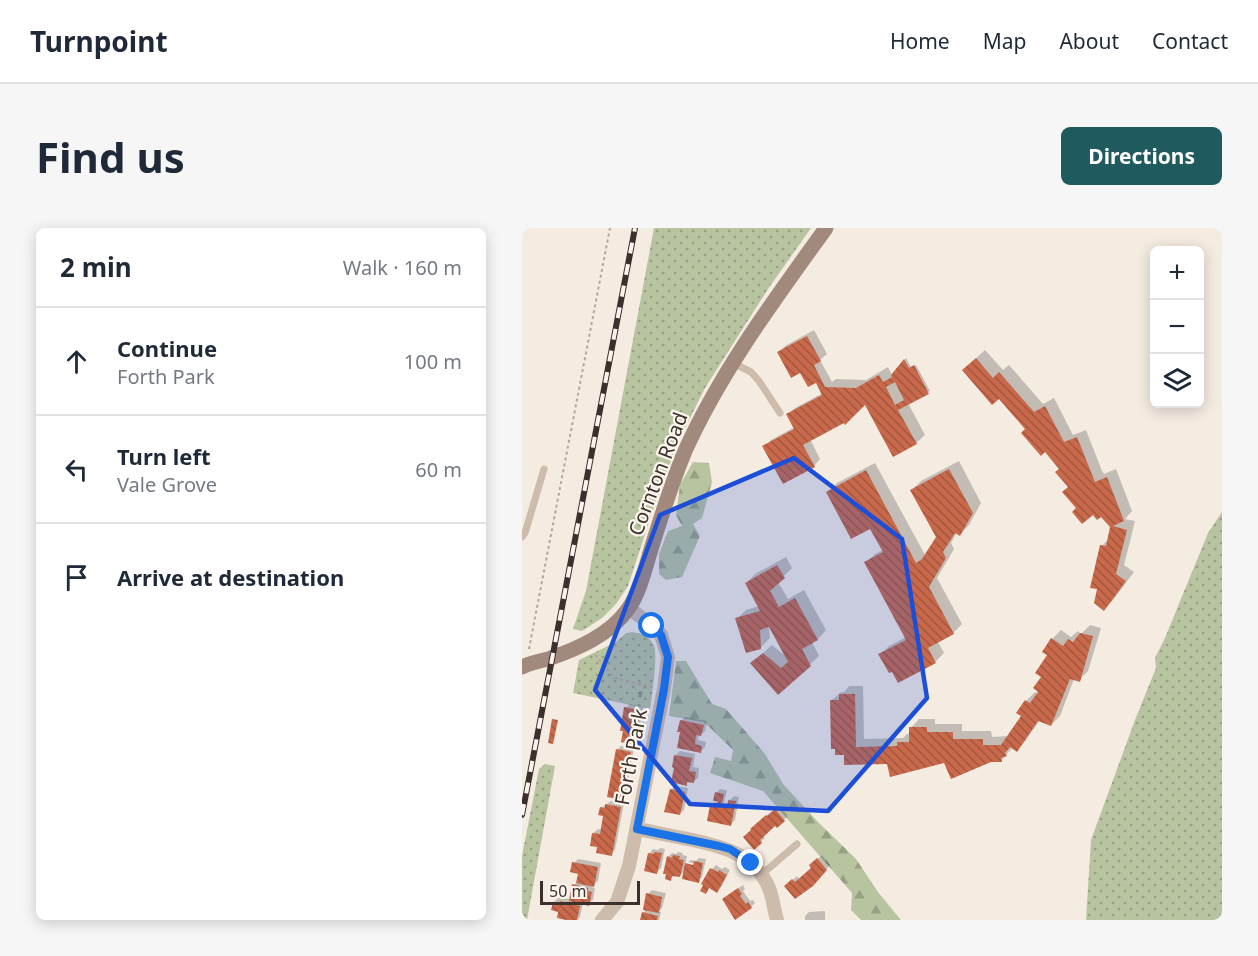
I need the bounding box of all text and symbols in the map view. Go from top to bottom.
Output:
text: Turnpoint [30,22,168,60]
text: Home [890,27,950,55]
text: Map [983,27,1026,55]
text: About [1059,27,1119,55]
text: Contact [1152,27,1228,55]
button: Directions [1061,127,1222,185]
text: Find us [36,128,185,185]
map controls [1150,246,1204,408]
button: + [1150,246,1204,300]
text: 2 min [60,249,132,285]
text: Walk · 160 m [343,254,462,281]
button: − [1150,300,1204,354]
text: Continue [117,333,217,363]
icon: ahead [60,345,93,378]
text: 100 m [404,348,462,375]
button: layers [1150,354,1204,408]
text: Forth Park [117,363,215,390]
street label: Cornton Road [622,408,693,539]
text: Turn left [117,441,211,471]
icon: left [60,453,93,486]
text: 60 m [415,456,462,483]
text: Vale Grove [117,471,217,498]
icon: arrive [60,561,93,594]
text: Arrive at destination [117,562,344,592]
route start [638,612,664,638]
street label: Forth Park [608,706,653,807]
route end [737,849,763,875]
scale bar [540,878,640,906]
text: 50 m [549,880,586,902]

